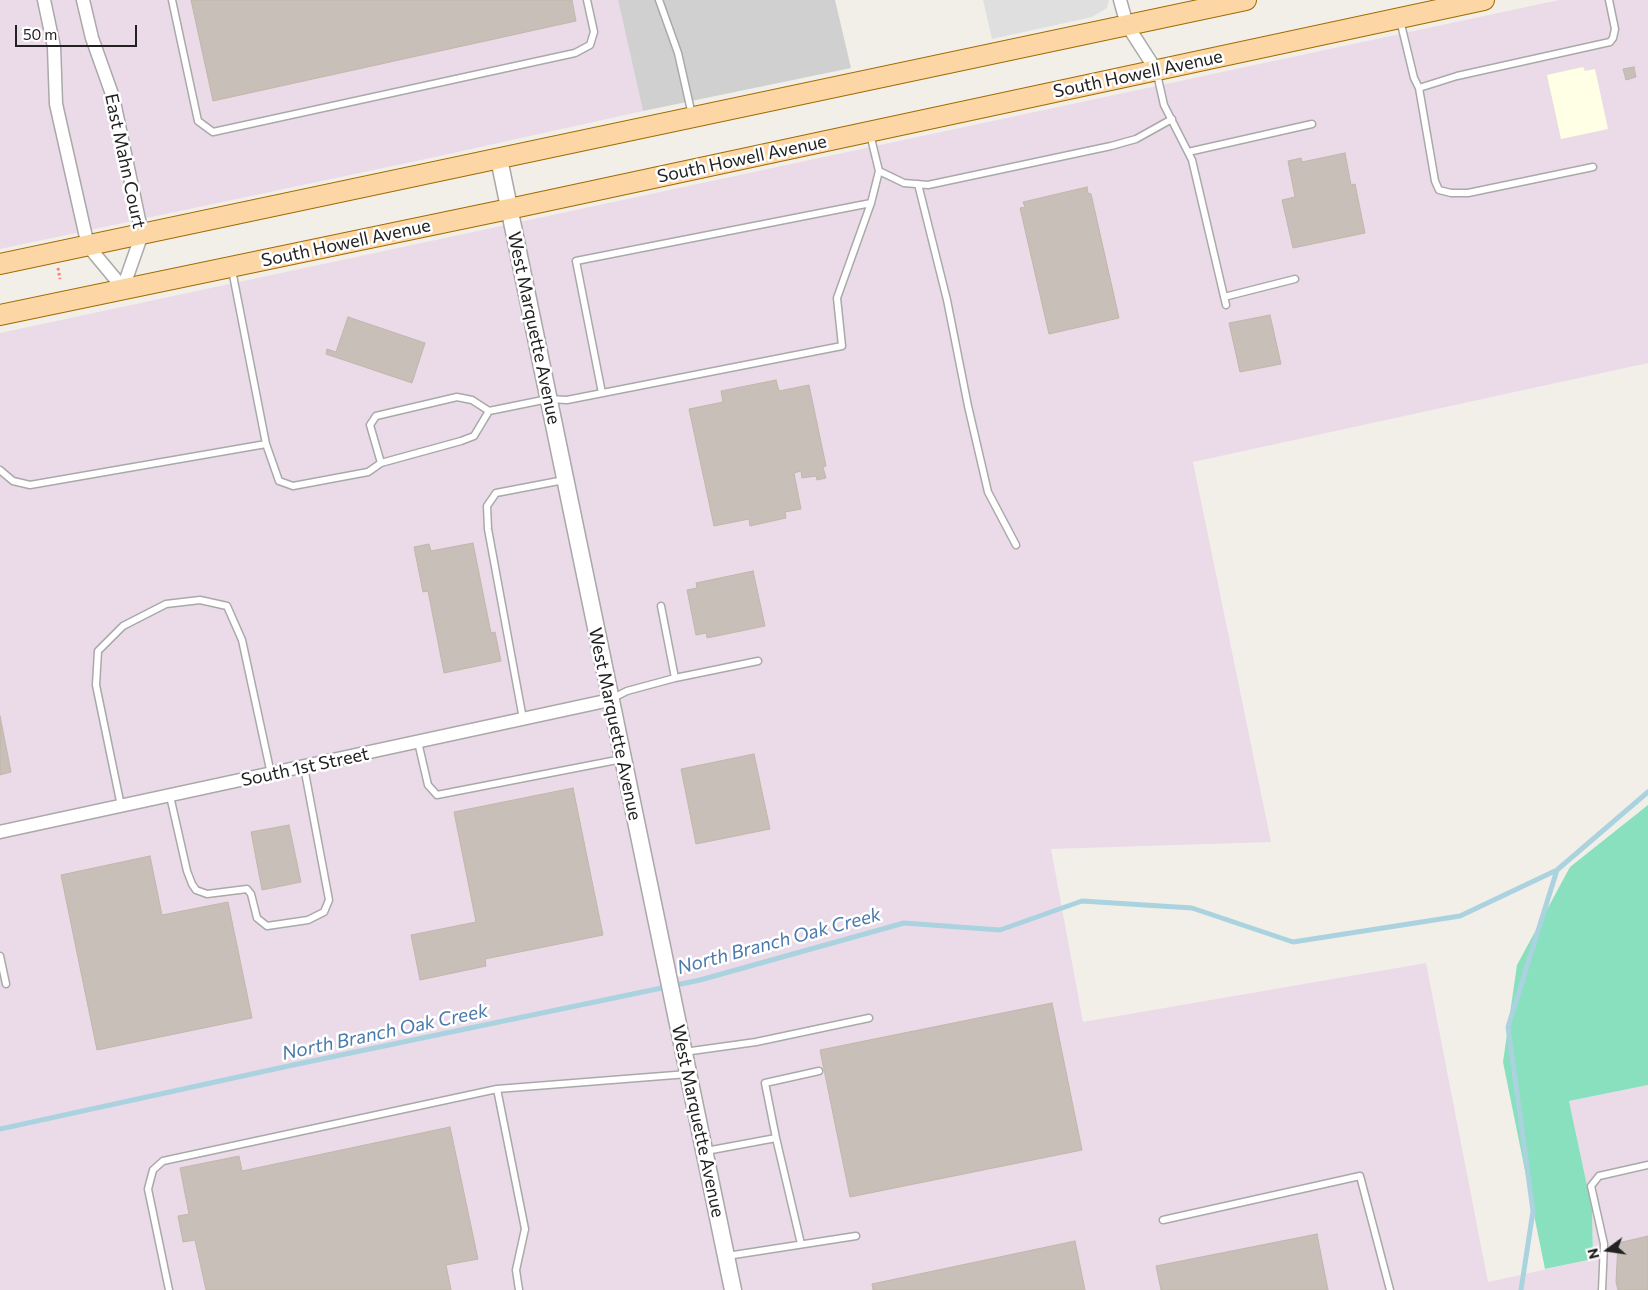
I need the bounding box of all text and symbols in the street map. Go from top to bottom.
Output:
scale bar [18,15,140,47]
text: 50 m [23,25,57,43]
street label: South Howell Avenue [1051,45,1225,103]
street label: East Mahn Court [100,92,150,230]
street label: South Howell Avenue [655,130,829,188]
street label: South Howell Avenue [259,214,433,272]
street label: West Marquette Avenue [503,230,565,426]
street label: West Marquette Avenue [584,626,646,822]
street label: South 1st Street [239,743,371,791]
water label: North Branch Oak Creek [675,903,883,979]
water label: North Branch Oak Creek [280,999,490,1065]
street label: West Marquette Avenue [667,1023,729,1219]
north arrow [1583,1225,1633,1275]
text: N [1583,1247,1602,1261]

